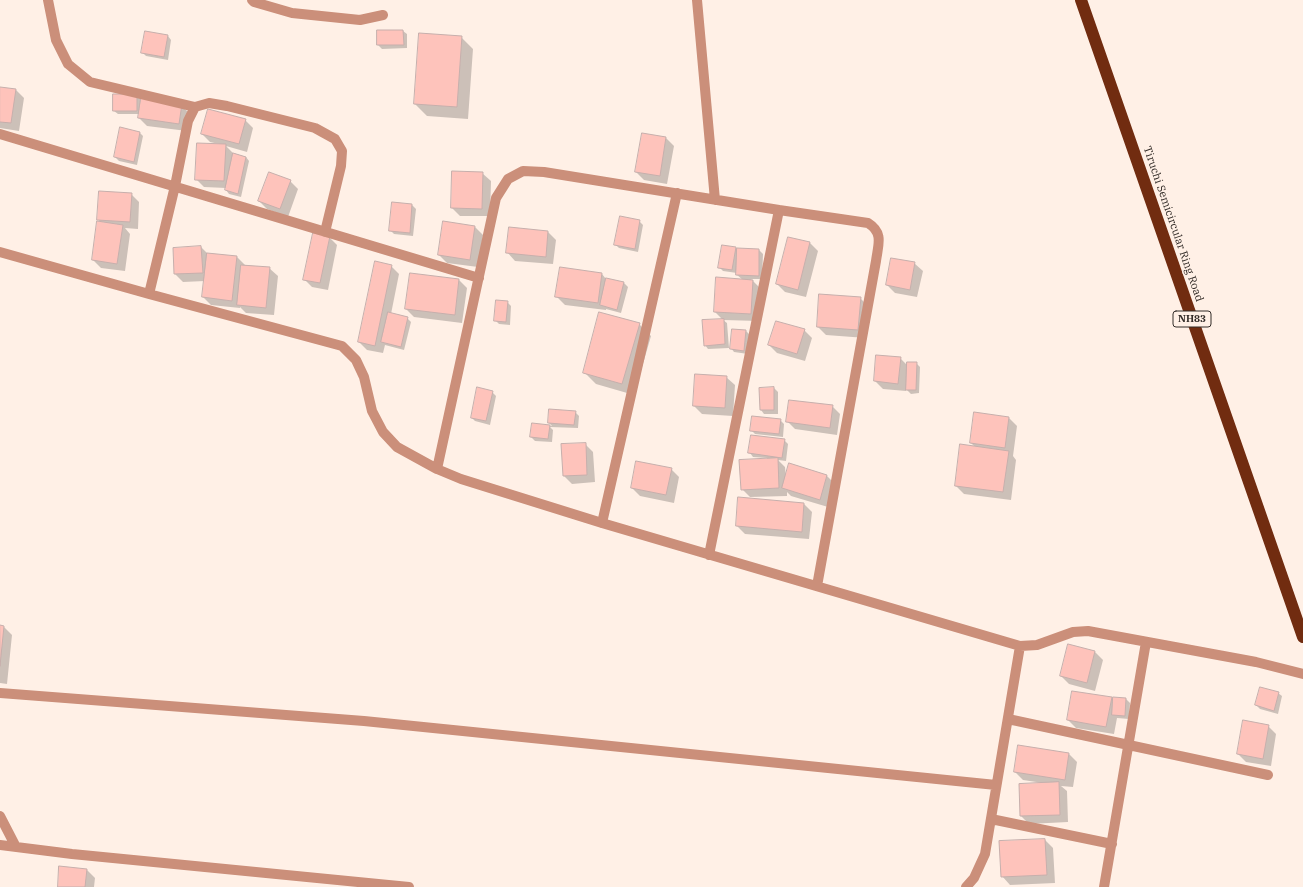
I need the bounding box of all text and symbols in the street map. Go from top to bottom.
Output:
street label: Tiruchi Semicircular Ring Road [1140,145,1206,303]
road number: NH83 [1173,311,1211,327]

